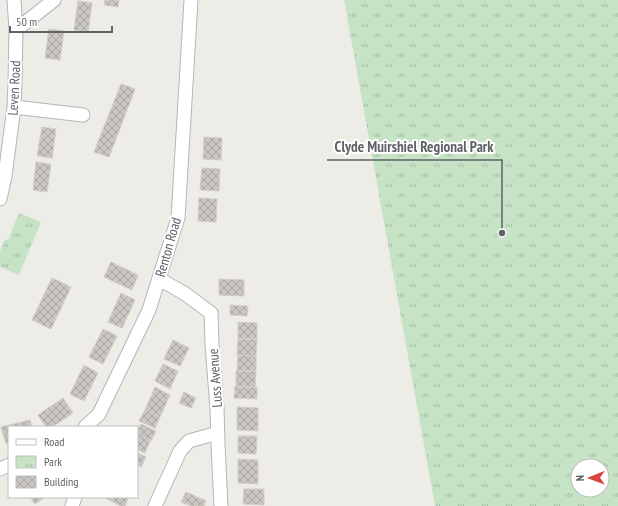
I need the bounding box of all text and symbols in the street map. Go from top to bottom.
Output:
scale bar [10,8,112,34]
text: 50 m [16,14,37,29]
street label: Leven Road [4,60,24,116]
callout: Clyde Muirshiel Regional Park [327,133,502,160]
text: Clyde Muirshiel Regional Park [335,137,494,156]
street label: Renton Road [151,215,185,279]
street label: Luss Avenue [204,348,226,408]
legend [8,426,138,498]
text: Road [44,434,64,449]
text: Park [44,454,62,469]
north arrow [570,458,610,498]
text: Building [44,474,79,489]
text: N [573,475,587,481]

